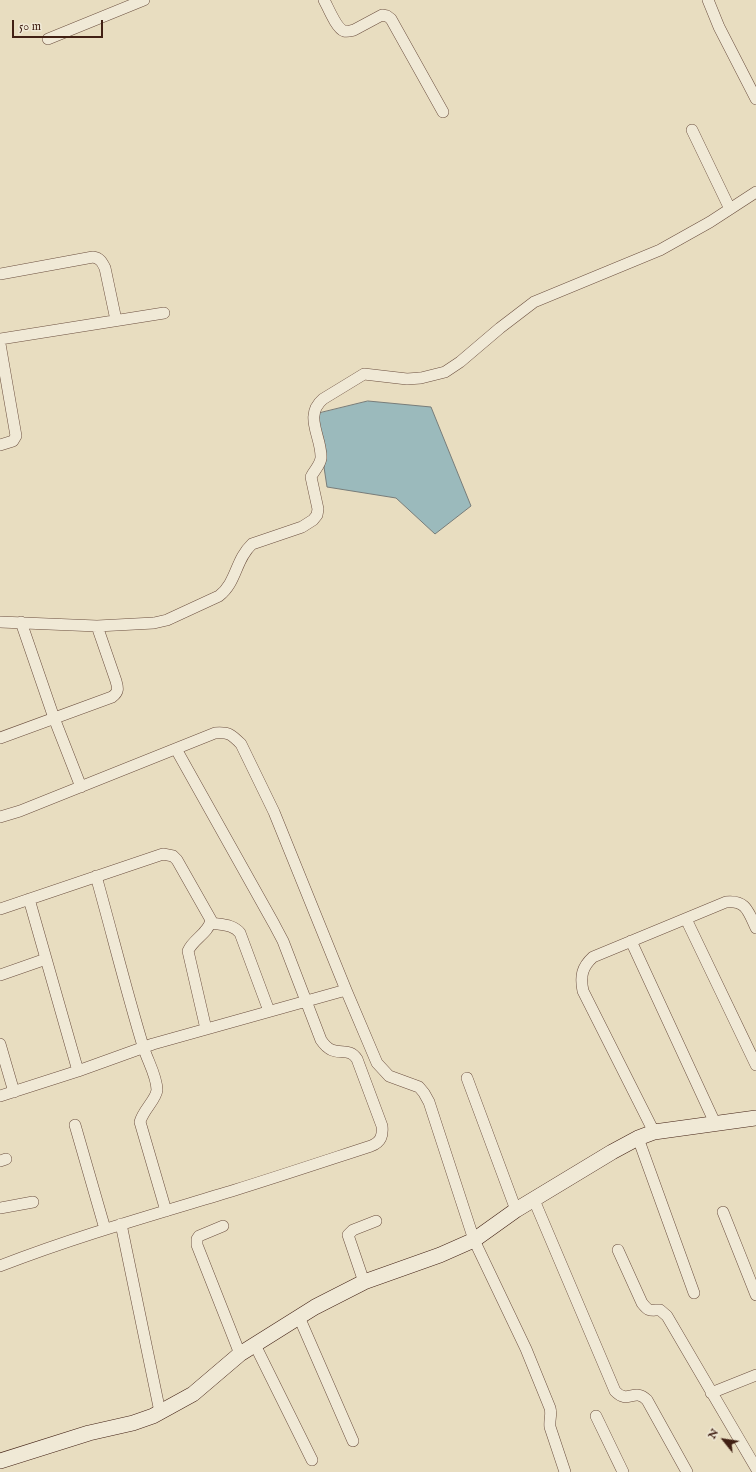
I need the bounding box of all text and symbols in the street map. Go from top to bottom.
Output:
scale bar [14,12,105,38]
text: 50 m [19,19,41,34]
north arrow [704,1420,744,1460]
text: N [705,1426,722,1442]

